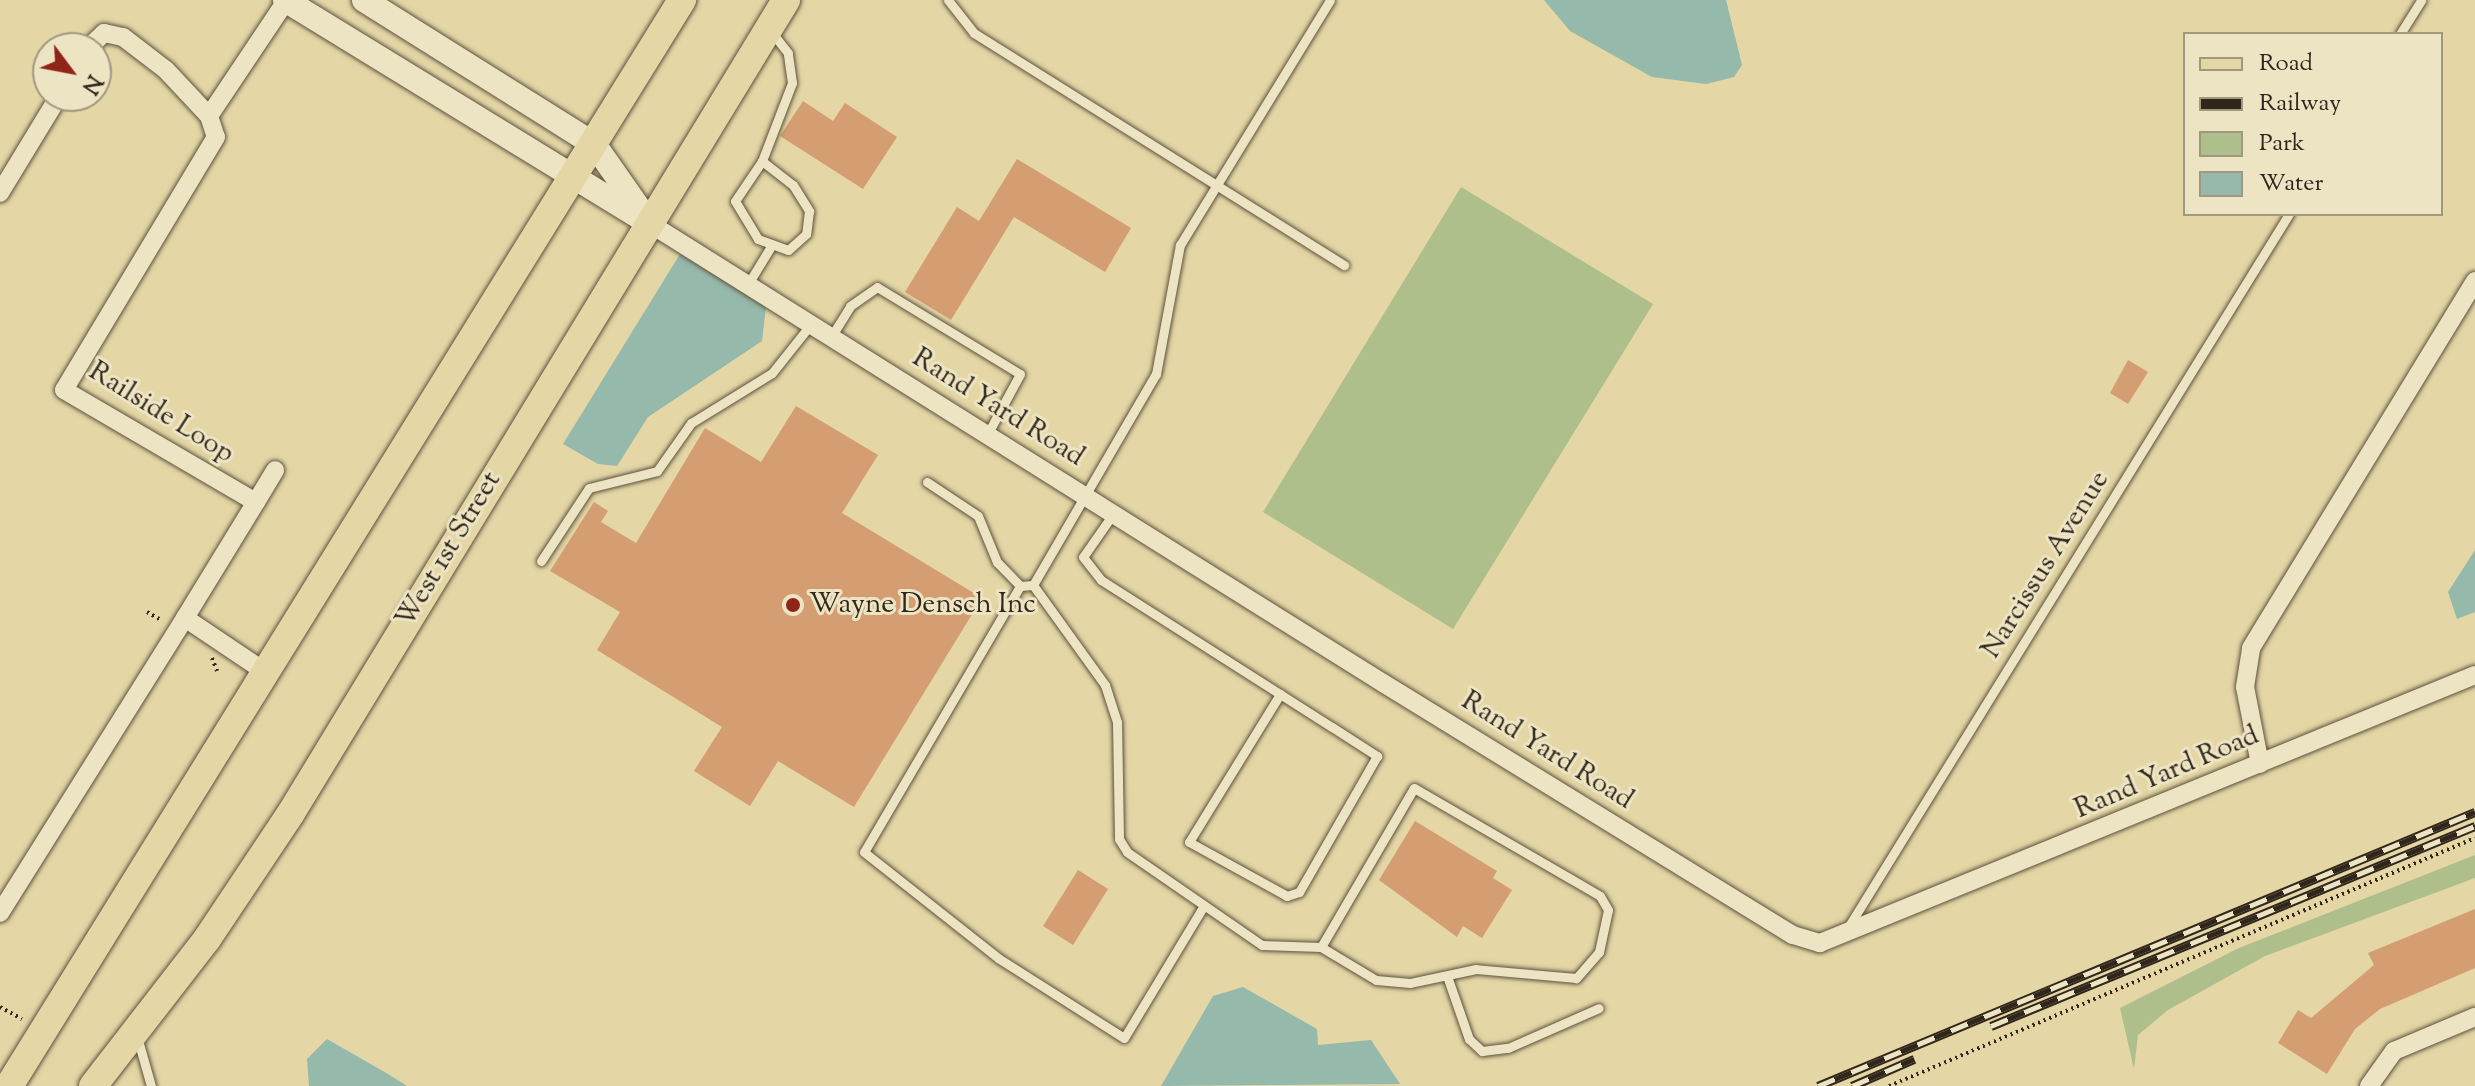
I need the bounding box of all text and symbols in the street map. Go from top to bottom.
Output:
north arrow [32,32,112,112]
legend [2183,32,2443,216]
text: Road [2259,47,2313,81]
text: N [72,68,109,100]
text: Railway [2259,87,2341,121]
text: Park [2259,127,2305,161]
text: Water [2259,167,2323,201]
street label: Rand Yard Road [906,342,1090,474]
street label: Railside Loop [82,355,240,471]
street label: Narcissus Avenue [1975,465,2117,665]
street label: West 1st Street [389,466,509,634]
place label: Wayne Densch Inc [809,588,1036,622]
marker: Wayne Densch Inc [784,596,802,614]
street label: Rand Yard Road [1455,685,1639,817]
street label: Rand Yard Road [2070,719,2264,827]

